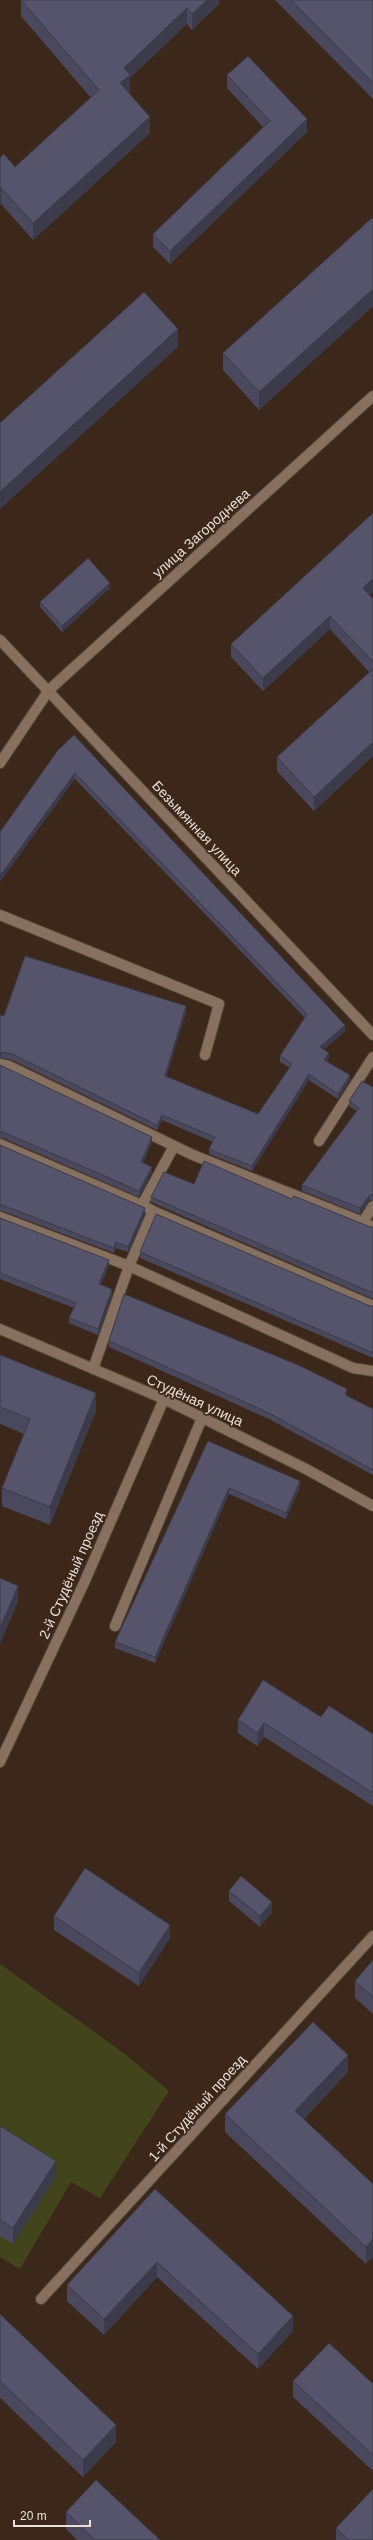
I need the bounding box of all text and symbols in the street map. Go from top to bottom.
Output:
street label: улица Загороднева [149,485,253,581]
street label: Безымянная улица [149,777,245,879]
street label: Студёная улица [144,1371,246,1429]
street label: 2-й Студёный проезд [36,1509,106,1641]
street label: 1-й Студёный проезд [145,2051,249,2165]
scale bar [14,2502,90,2528]
text: 20 m [20,2509,47,2523]

